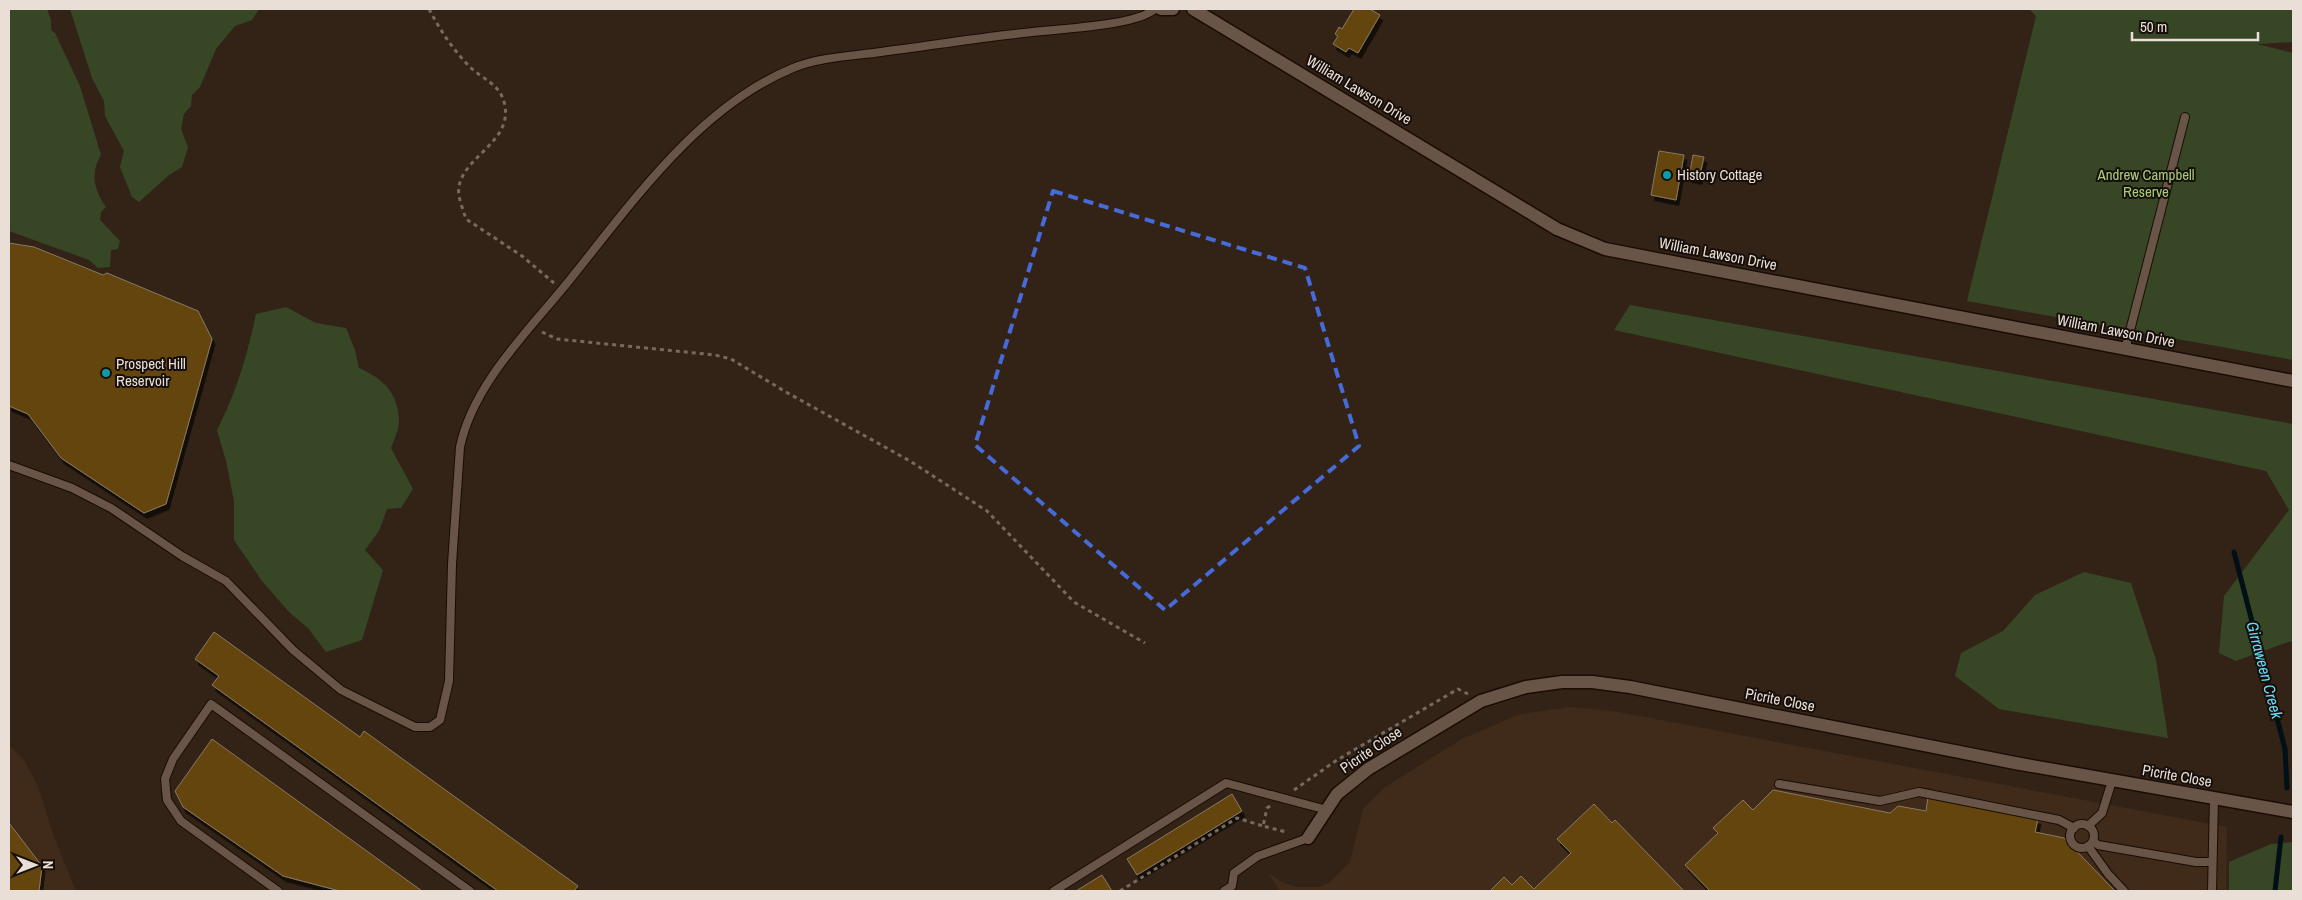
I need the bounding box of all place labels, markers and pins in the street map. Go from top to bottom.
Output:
place label: History Cottage [1677,164,1763,185]
marker: History Cottage [1661,169,1673,181]
place label: Prospect Hill Reservoir [116,353,186,391]
marker: Prospect Hill Reservoir [100,367,112,379]

